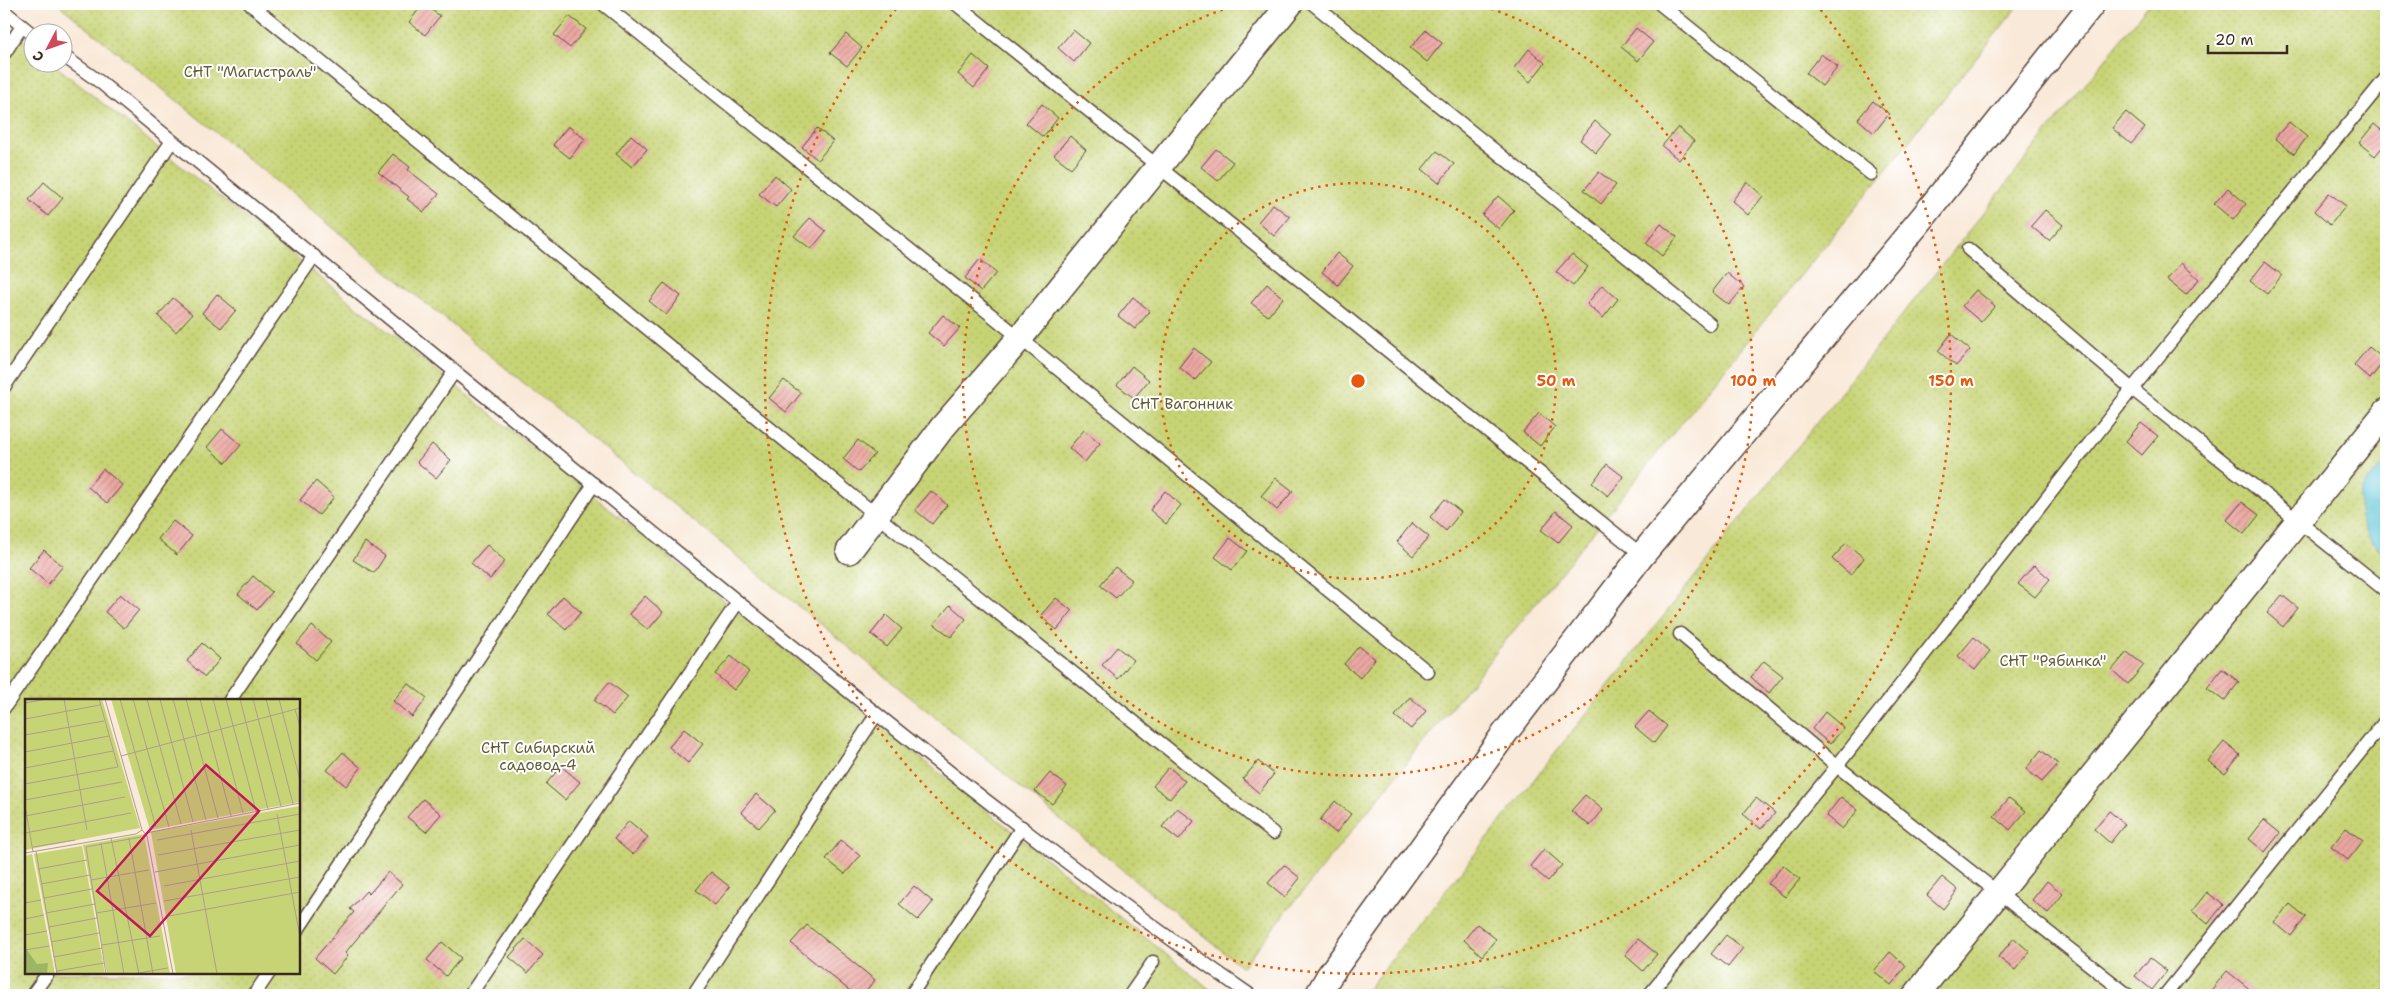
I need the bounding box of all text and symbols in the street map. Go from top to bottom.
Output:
north arrow [22,22,72,72]
scale bar [2208,22,2286,54]
text: 20 m [2215,30,2254,50]
text: С [29,47,48,66]
park label: СНТ "Магистраль" [184,62,316,82]
text: 50 m [1537,371,1576,391]
text: 100 m [1730,371,1776,391]
text: 150 m [1928,371,1974,391]
centre of rings [1349,372,1367,390]
park label: СНТ Вагонник [1131,394,1233,414]
park label: СНТ "Рябинка" [2000,651,2107,671]
inset map [25,699,300,974]
park label: СНТ Сибирский садовод-4 [481,738,595,775]

